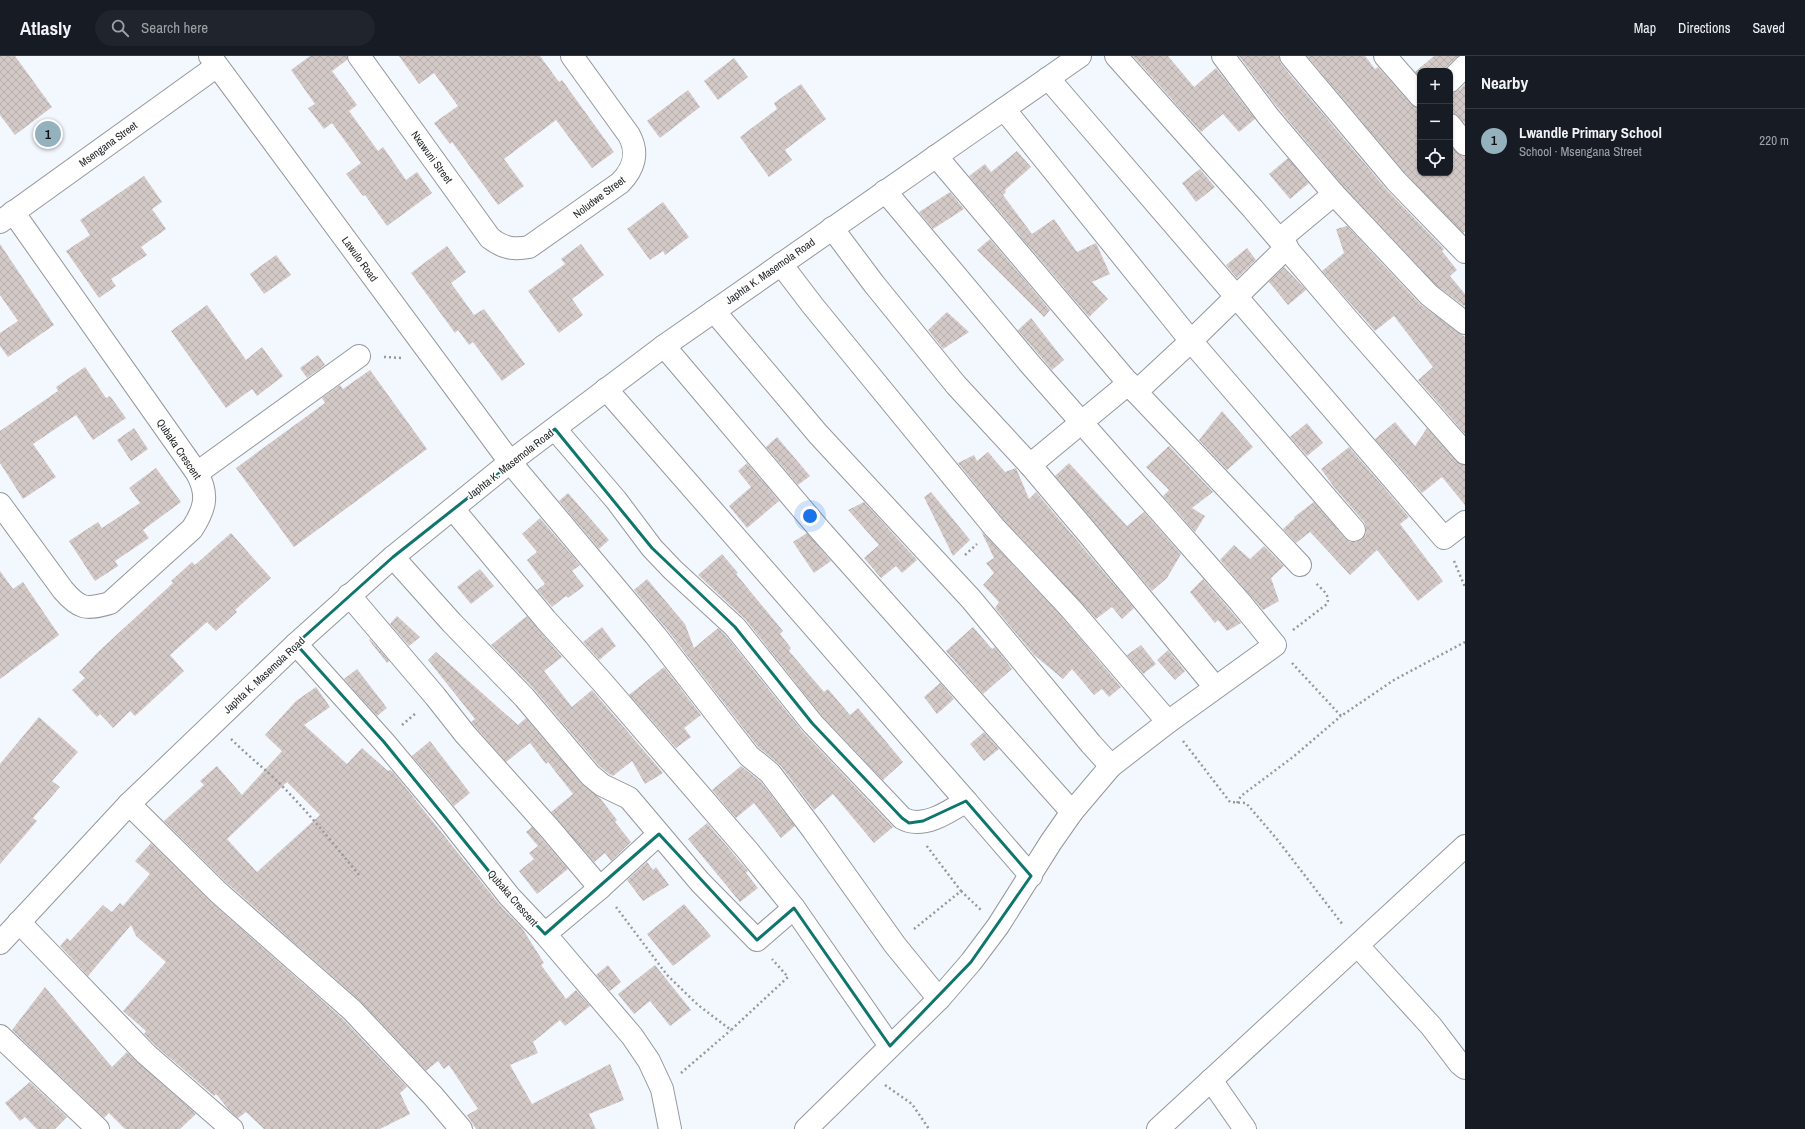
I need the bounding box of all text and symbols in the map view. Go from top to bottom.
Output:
search box [95,10,375,46]
text: Atlasly [20,15,71,41]
icon: search [109,17,131,39]
text: Search here [141,17,208,38]
text: Map [1634,19,1656,37]
text: Directions [1678,19,1730,37]
text: Saved [1752,19,1785,37]
map controls [1417,68,1453,176]
button: + [1417,68,1453,104]
text: Nearby [1481,71,1528,94]
button: − [1417,104,1453,140]
street label: Msengana Street [76,118,140,170]
pin: 1 [35,119,61,149]
text: Lwandle Primary School [1519,122,1662,143]
street label: Nxawuni Street [408,128,456,186]
text: 1 [1491,132,1497,149]
text: 220 m [1759,132,1789,149]
button: locate [1417,140,1453,176]
text: School · Msengana Street [1519,143,1642,160]
street label: Noludwe Street [570,173,628,221]
street label: Lawulo Road [339,234,381,284]
street label: Japhta K. Masemola Road [722,235,818,307]
street label: Qubaka Crescent [154,416,205,482]
street label: Japhta K. Masemola Road [464,426,556,502]
your location [800,506,820,526]
street label: Japhta K. Masemola Road [220,634,308,716]
street label: Qubaka Crescent [485,867,542,929]

